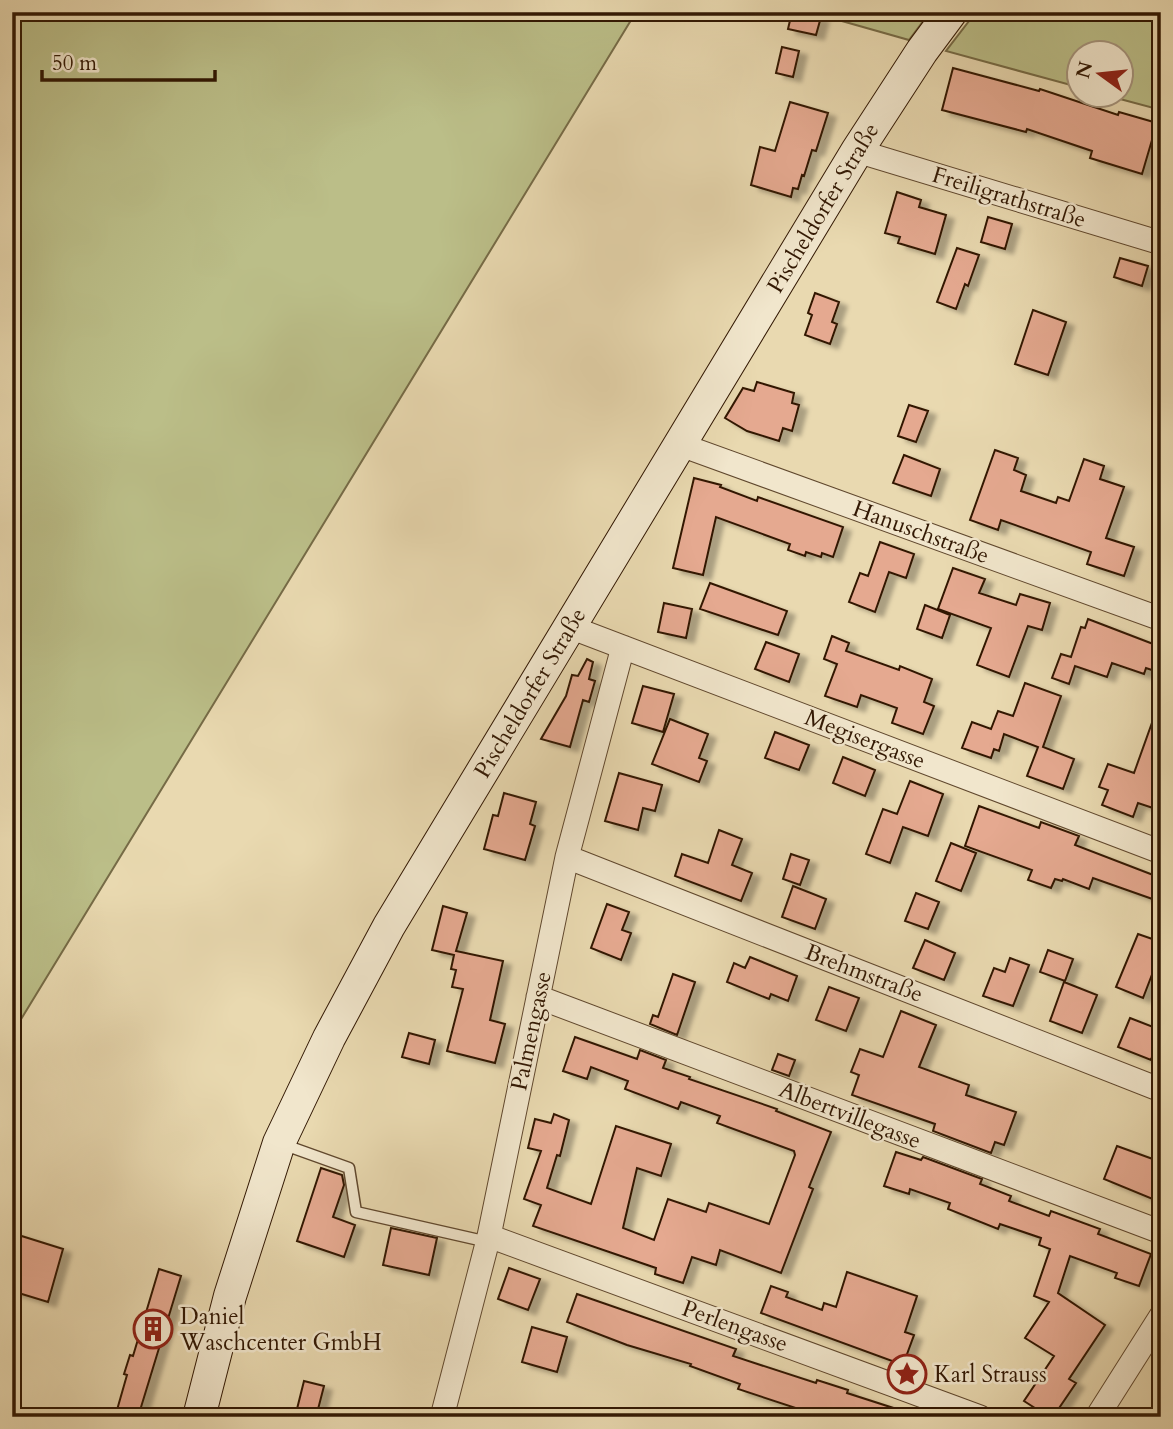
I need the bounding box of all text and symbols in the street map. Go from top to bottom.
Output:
scale bar [42,38,215,82]
north arrow [1064,38,1134,108]
text: 50 m [52,49,97,78]
text: N [1070,58,1099,81]
street label: Pischeldorfer Straße [760,117,886,299]
street label: Freiligrathstraße [928,159,1090,235]
street label: Hanuschstraße [848,493,994,571]
street label: Pischeldorfer Straße [467,602,593,784]
street label: Megisergasse [800,702,930,776]
street label: Brehmstraße [801,936,927,1010]
street label: Palmengasse [503,969,559,1093]
street label: Albertvillegasse [775,1074,925,1156]
street label: Perlengasse [678,1293,792,1359]
place label: Daniel Waschcenter GmbH [179,1301,382,1358]
building icon: Daniel Waschcenter GmbH [132,1308,174,1350]
place icon: Karl Strauss [886,1353,928,1395]
place label: Karl Strauss [934,1359,1047,1390]

